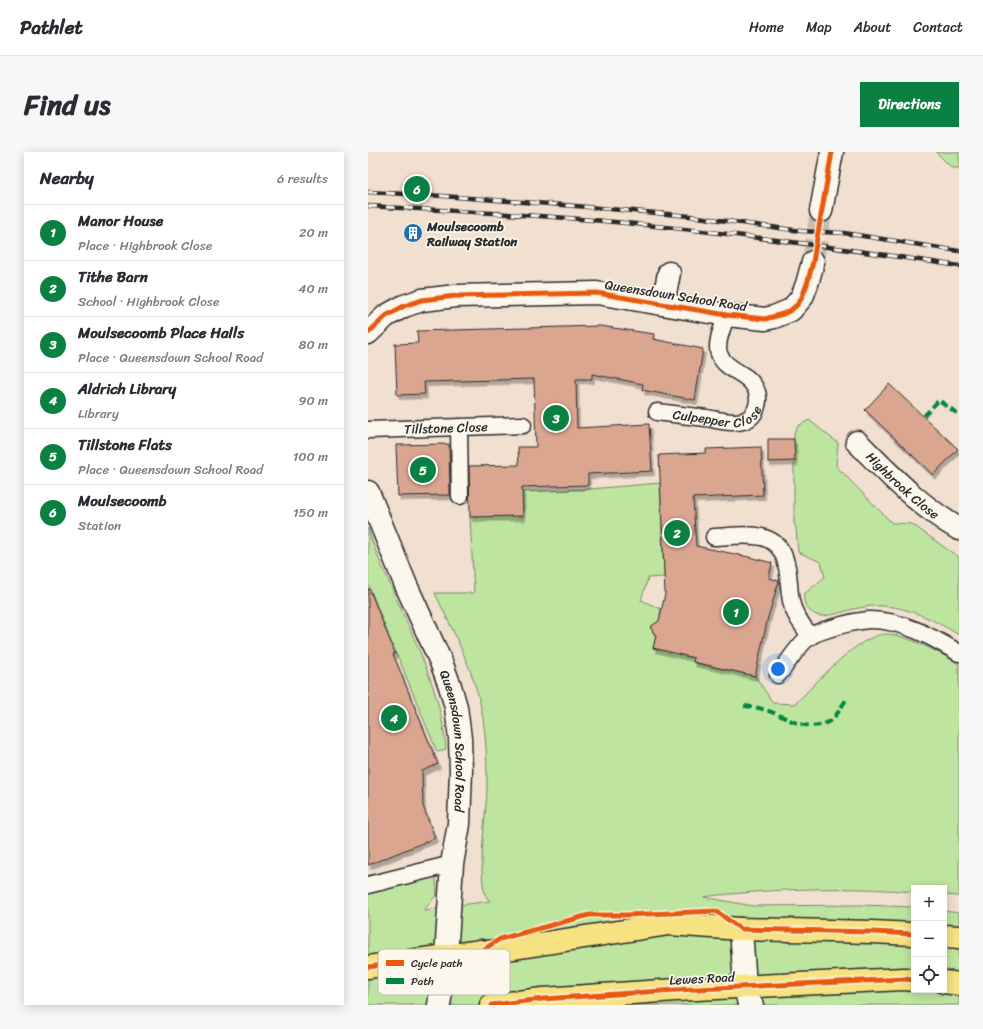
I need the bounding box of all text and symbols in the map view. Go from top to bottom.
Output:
text: Pathlet [20,11,83,44]
text: Home [749,15,784,40]
text: Map [806,15,832,40]
text: About [854,15,891,40]
text: Contact [913,15,963,40]
text: Find us [24,80,111,129]
button: Directions [860,82,959,127]
text: Nearby [40,163,94,193]
text: 6 results [277,167,328,190]
pin: 6 [404,174,430,204]
text: Manor House [78,208,163,234]
place label: Moulsecoomb Railway Station [426,215,518,253]
text: 1 [50,221,56,244]
text: 20 m [299,221,328,244]
building icon: Moulsecoomb Railway Station [402,222,424,244]
text: Place · Highbrook Close [78,234,212,257]
text: Tithe Barn [78,264,148,290]
street label: Queensdown School Road [603,273,750,318]
text: 2 [49,277,57,300]
text: 40 m [298,277,328,300]
text: School · Highbrook Close [78,290,219,313]
text: Moulsecoomb Place Halls [78,320,244,346]
text: 3 [49,333,57,356]
text: 80 m [299,333,328,356]
text: Place · Queensdown School Road [78,346,263,369]
text: Aldrich Library [78,376,176,402]
text: 4 [49,389,57,412]
text: 90 m [298,389,328,412]
text: Library [78,402,119,425]
street label: Culpepper Close [671,402,768,434]
pin: 3 [543,403,569,433]
street label: Tillstone Close [404,415,488,441]
text: Tillstone Flats [78,432,172,458]
text: 5 [49,445,57,468]
text: 100 m [293,445,328,468]
street label: Highbrook Close [860,446,945,525]
pin: 5 [410,455,436,485]
text: Place · Queensdown School Road [78,458,263,481]
text: Moulsecoomb [78,488,167,514]
text: 6 [49,501,57,524]
text: 150 m [293,501,328,524]
text: Station [78,514,121,537]
pin: 2 [664,518,690,548]
pin: 1 [723,597,749,627]
your location [768,659,788,679]
street label: Queensdown School Road [433,667,472,814]
pin: 4 [381,703,407,733]
map controls [911,885,947,993]
button: + [911,885,947,921]
button: − [911,921,947,957]
legend [378,949,510,995]
text: Cycle path [411,954,463,973]
button: locate [911,957,947,993]
street label: Lewes Road [669,965,736,992]
text: Path [411,972,434,991]

